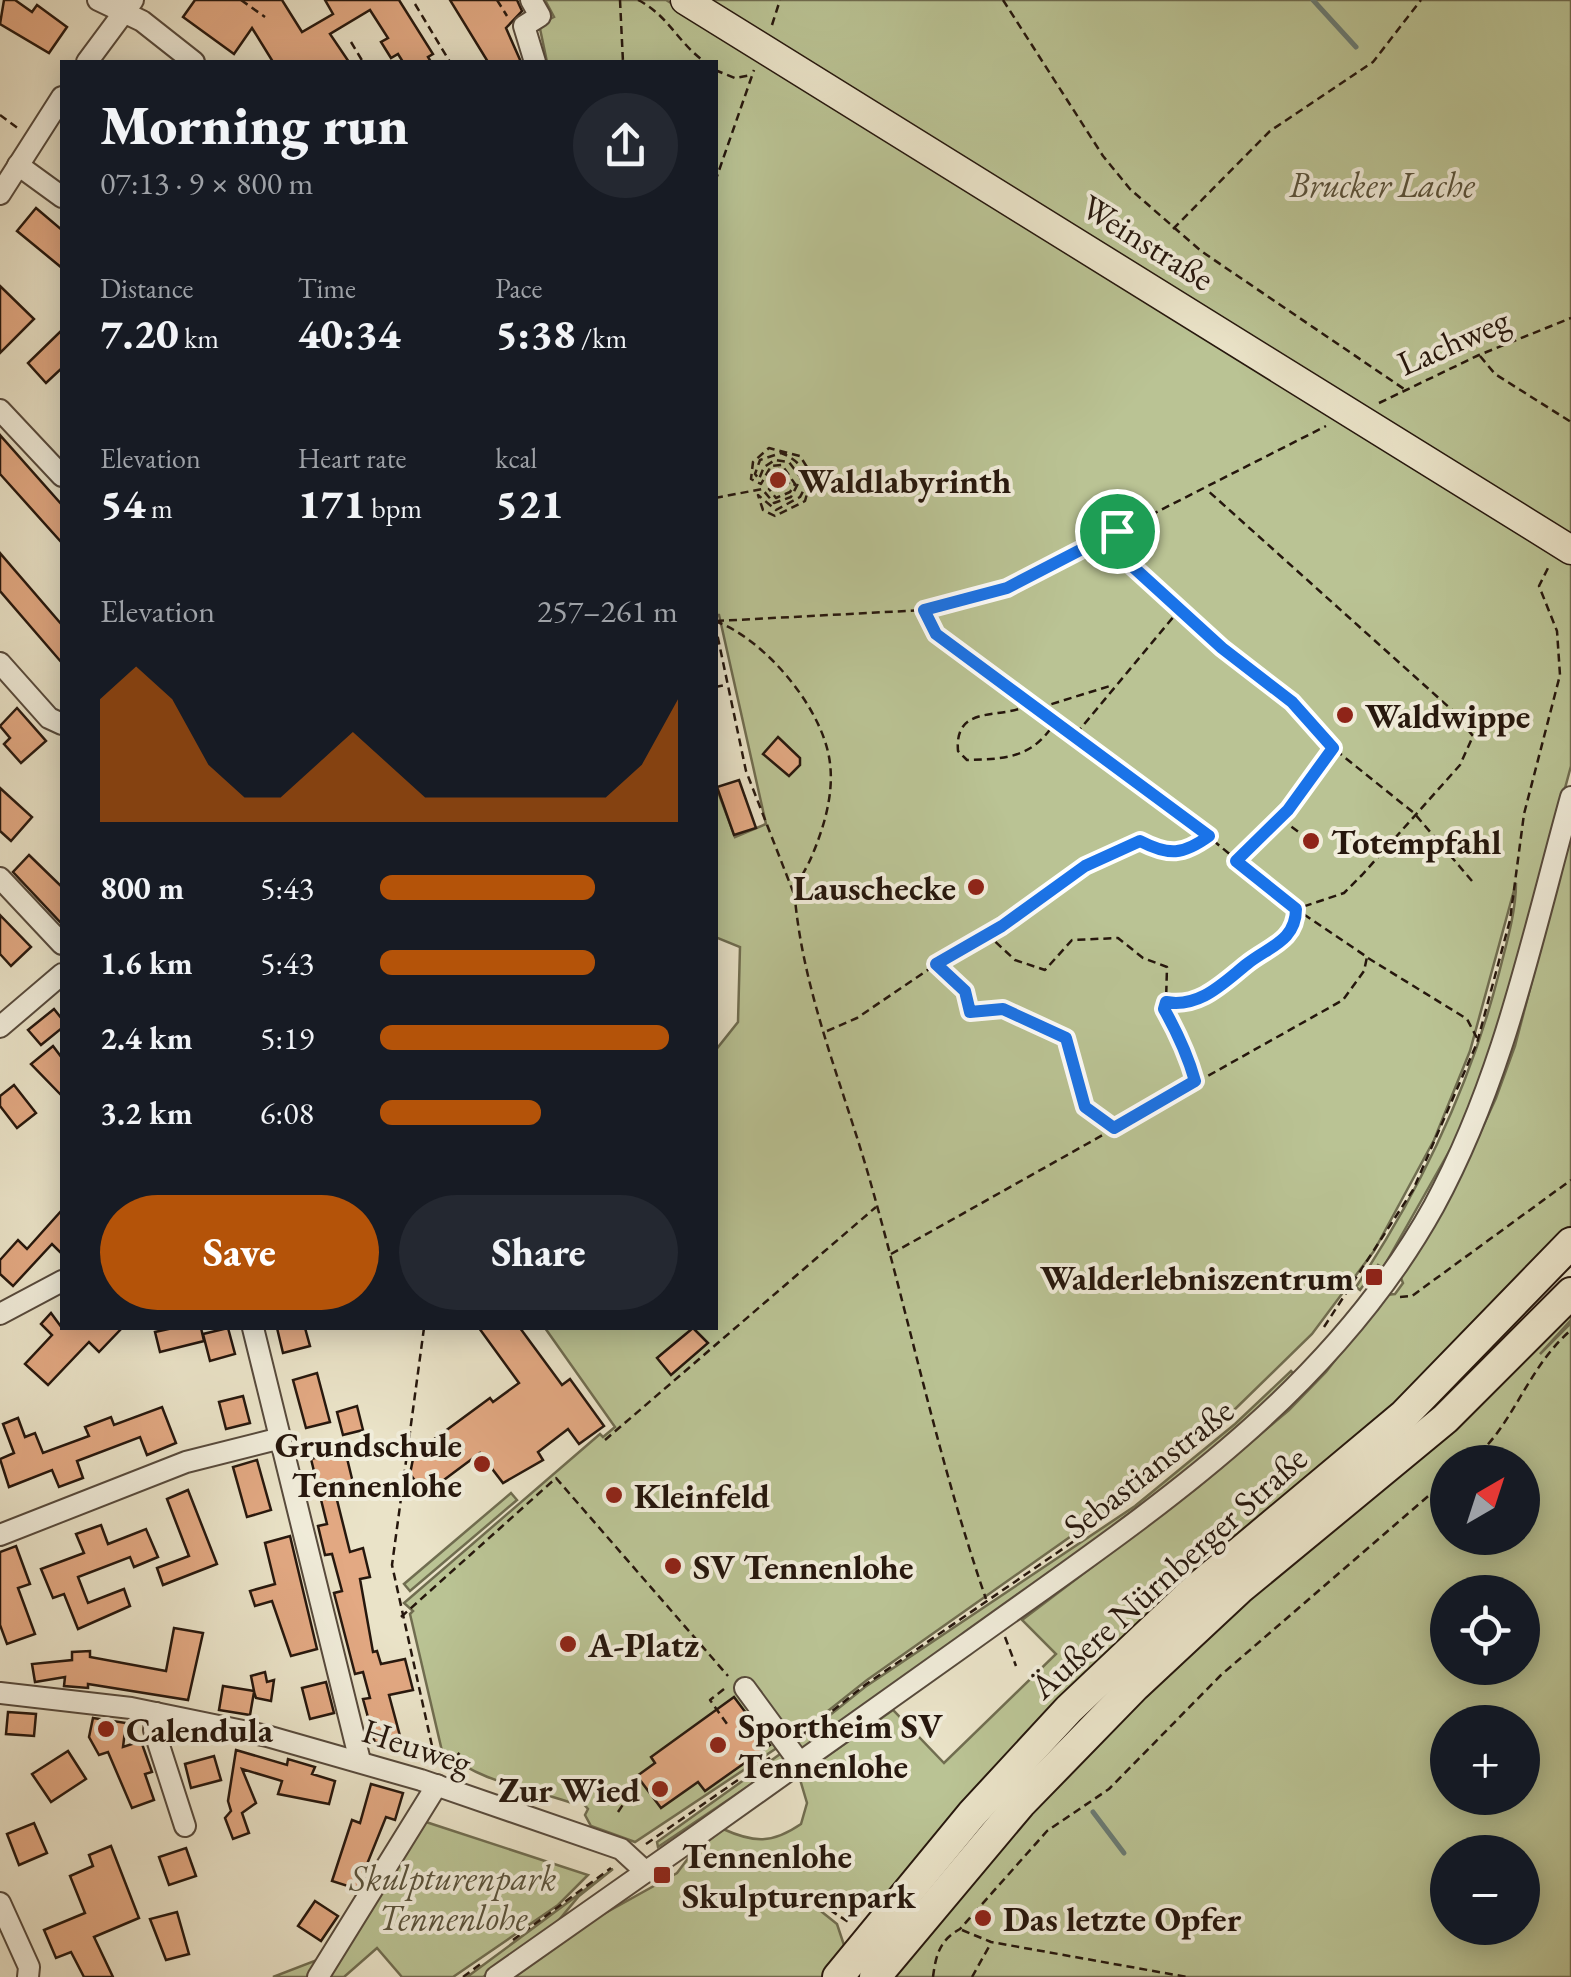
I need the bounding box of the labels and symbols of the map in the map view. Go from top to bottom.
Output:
park label: Brucker Lache [1288,162,1476,207]
street label: Weinstraße [1073,184,1223,300]
street label: Lachweg [1390,296,1517,386]
place label: Waldlabyrinth [798,458,1011,503]
marker: Waldlabyrinth [767,469,789,491]
pin [1075,489,1160,574]
place label: Waldwippe [1365,693,1530,738]
marker: Waldwippe [1334,704,1356,726]
place label: Totempfahl [1331,819,1501,864]
marker: Totempfahl [1300,830,1322,852]
place label: Lauschecke [793,865,956,910]
marker: Lauschecke [965,876,987,898]
place label: Walderlebniszentrum [1040,1255,1354,1300]
marker: Walderlebniszentrum [1363,1266,1385,1288]
street label: Sebastianstraße [1054,1388,1242,1548]
place label: Grundschule Tennenlohe [275,1422,462,1507]
street label: Äußere Nürnberger Straße [1019,1436,1316,1709]
north arrow [1430,1445,1540,1555]
marker: Grundschule Tennenlohe [471,1453,493,1475]
place label: Kleinfeld [634,1473,771,1518]
marker: Kleinfeld [603,1484,625,1506]
place label: SV Tennenlohe [693,1544,914,1589]
marker: SV Tennenlohe [662,1555,684,1577]
place label: A-Platz [587,1622,699,1667]
marker: A-Platz [557,1633,579,1655]
place label: Sportheim SV Tennenlohe [738,1703,943,1788]
place label: Calendula [126,1707,274,1752]
street label: Heuweg [357,1707,478,1785]
marker: Calendula [95,1718,117,1740]
marker: Sportheim SV Tennenlohe [707,1734,729,1756]
place label: Zur Wied [498,1767,641,1812]
marker: Zur Wied [649,1778,671,1800]
place label: Tennenlohe Skulpturenpark [682,1833,917,1918]
park label: Skulpturenpark Tennenlohe [349,1855,556,1940]
marker: Tennenlohe Skulpturenpark [651,1864,673,1886]
place label: Das letzte Opfer [1003,1896,1242,1941]
marker: Das letzte Opfer [972,1907,994,1929]

